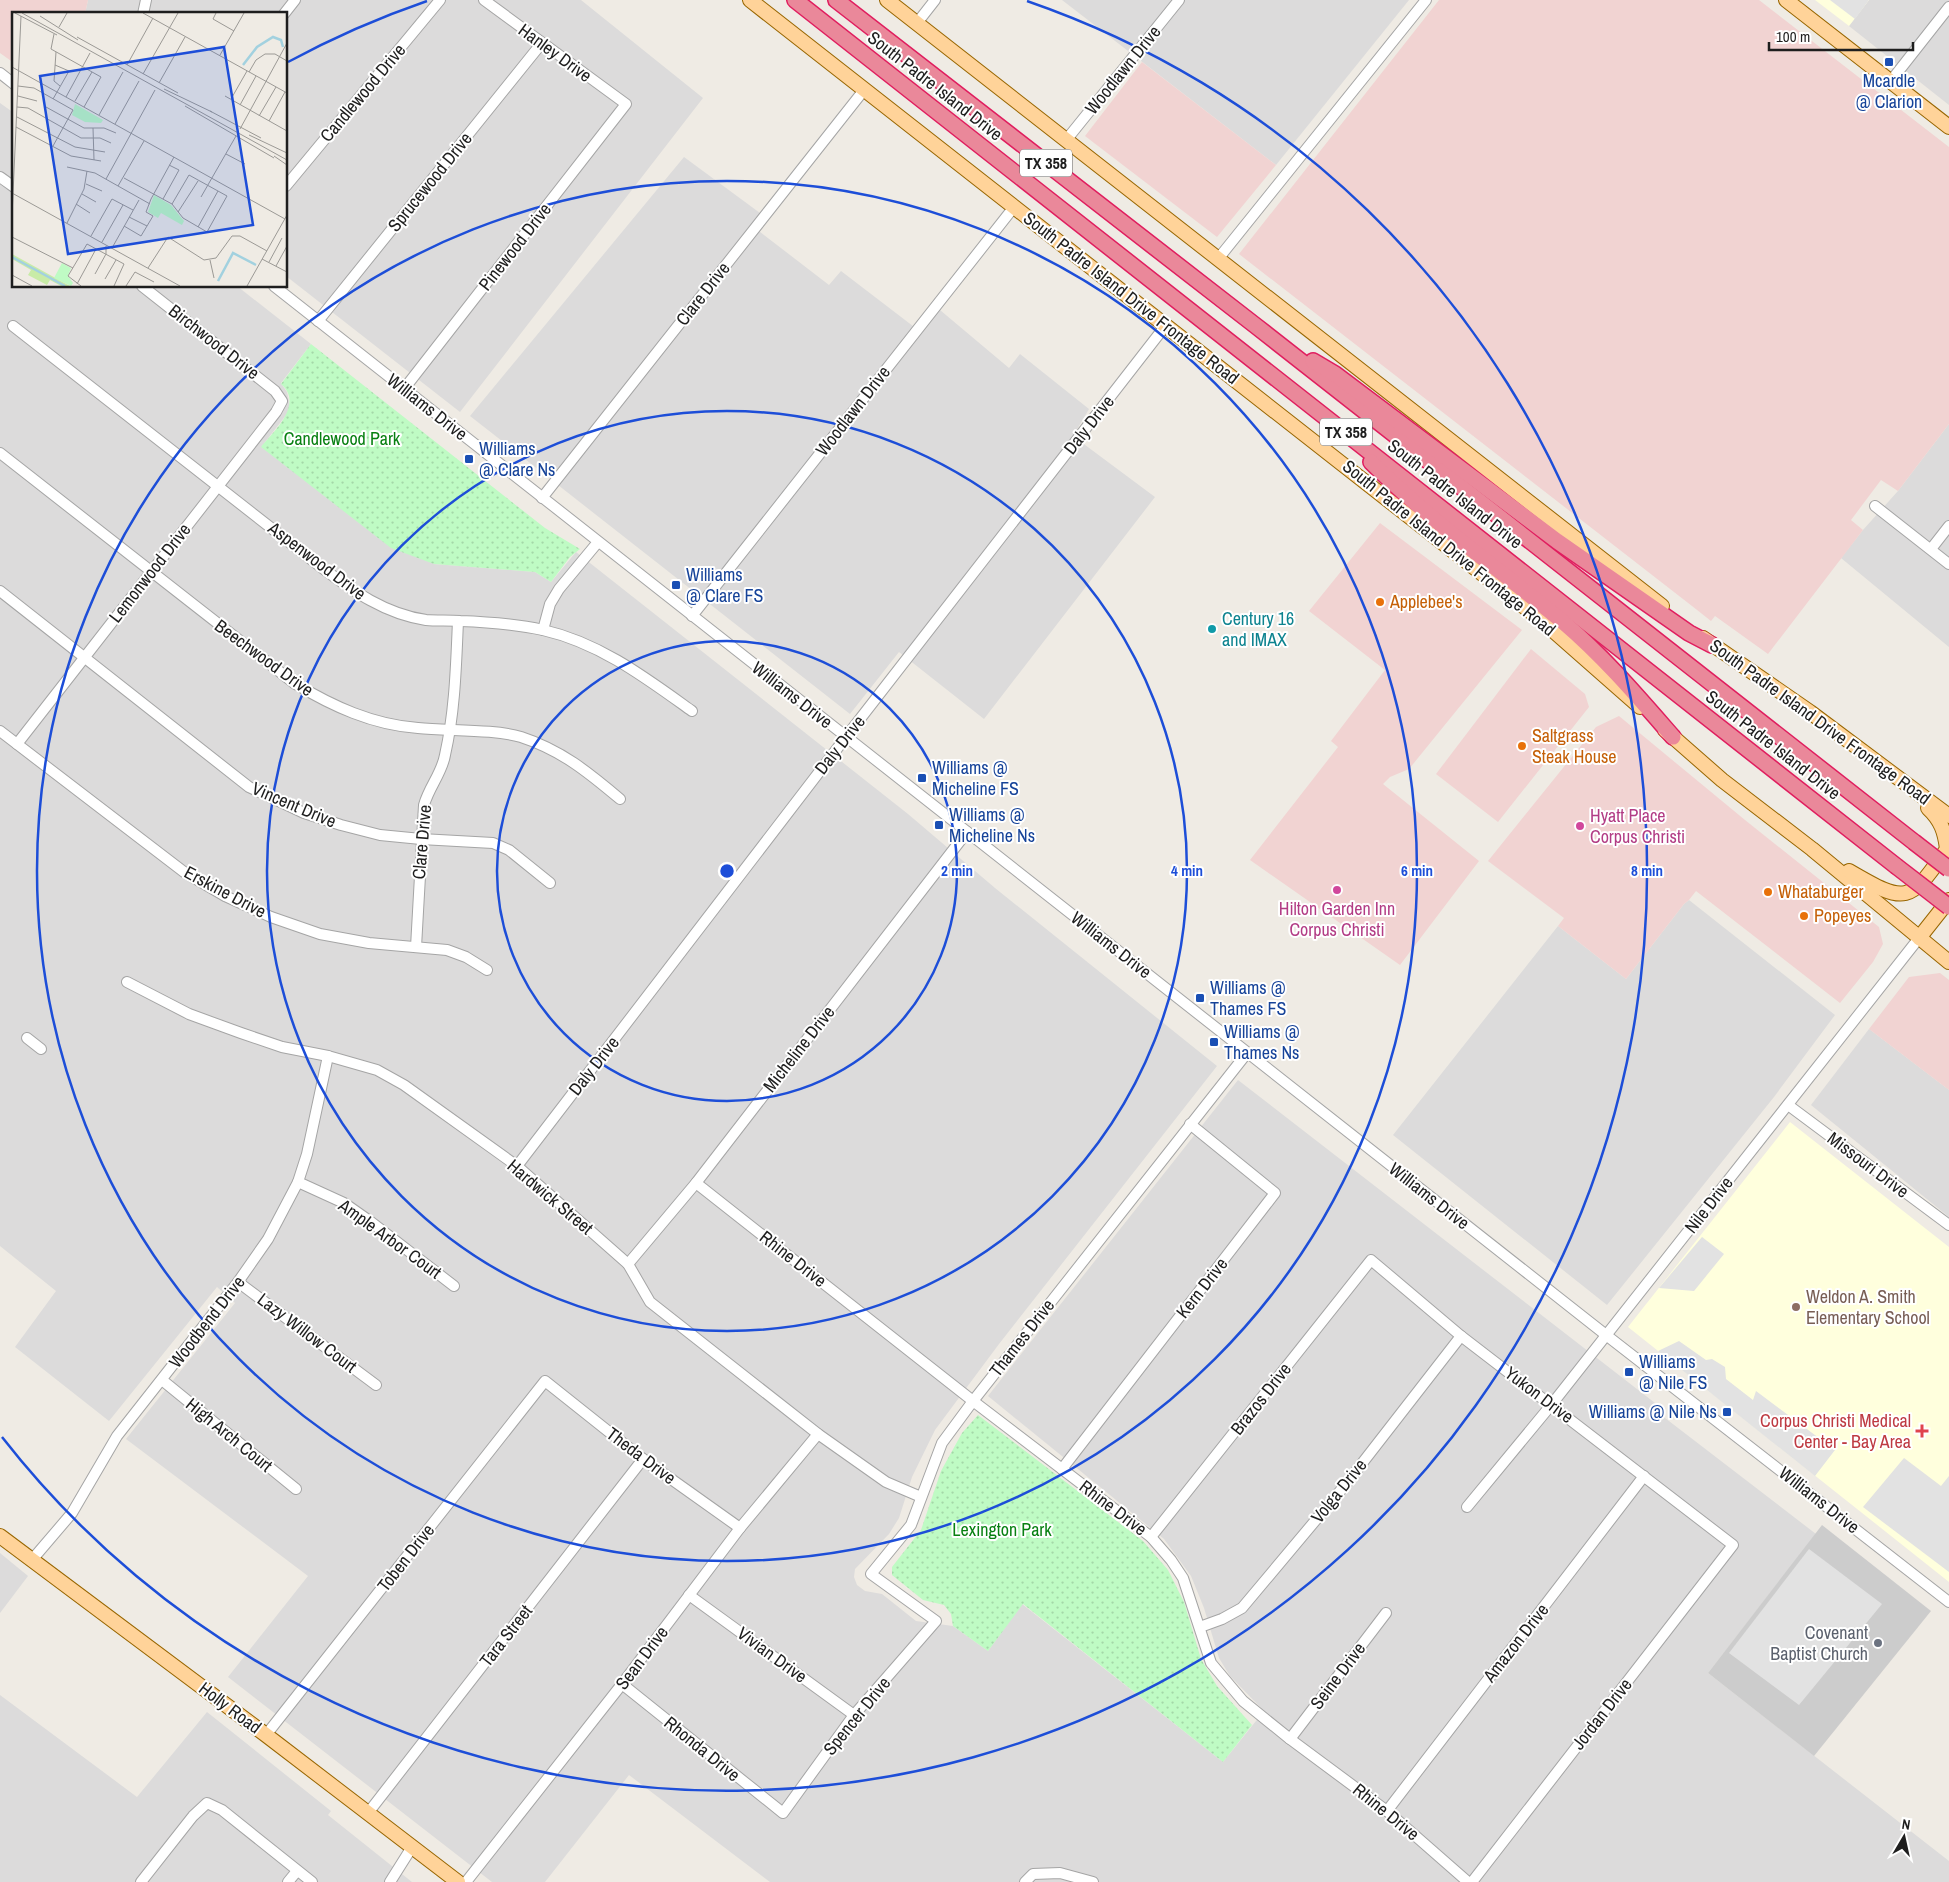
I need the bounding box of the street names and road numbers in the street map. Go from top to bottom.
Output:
street label: Hanley Drive [513,17,597,88]
street label: Woodlawn Drive [1079,20,1166,120]
street label: South Padre Island Drive [863,25,1008,146]
street label: Candlewood Drive [314,38,411,147]
street label: Sprucewood Drive [382,127,478,237]
road number: TX 358 [1020,150,1072,177]
street label: Pinewood Drive [472,198,557,296]
street label: South Padre Island Drive Frontage Road [1018,205,1244,390]
street label: Clare Drive [670,257,735,331]
street label: Birchwood Drive [164,298,265,385]
street label: Woodlawn Drive [810,360,896,461]
street label: Williams Drive [382,367,473,446]
street label: Daly Drive [1058,390,1120,460]
road number: TX 358 [1320,418,1372,446]
street label: South Padre Island Drive [1383,433,1528,554]
street label: South Padre Island Drive Frontage Road [1338,454,1561,641]
street label: Aspenwood Drive [262,515,371,606]
street label: Lemonwood Drive [103,518,196,628]
street label: Beechwood Drive [210,613,319,702]
street label: South Padre Island Drive Frontage Road [1705,635,1935,809]
street label: Williams Drive [747,655,838,734]
street label: South Padre Island Drive [1701,686,1845,804]
street label: Daly Drive [809,710,871,780]
street label: Vincent Drive [248,776,340,833]
street label: Clare Drive [406,804,437,880]
street label: Erskine Drive [180,860,271,924]
street label: Williams Drive [1066,905,1157,984]
street label: Micheline Drive [757,1000,840,1097]
street label: Daly Drive [563,1031,625,1101]
street label: Missouri Drive [1822,1126,1914,1203]
street label: Hardwick Street [502,1153,599,1240]
street label: Williams Drive [1384,1156,1475,1235]
street label: Nile Drive [1679,1171,1739,1238]
street label: Ample Arbor Court [333,1192,447,1284]
street label: Rhine Drive [755,1225,832,1293]
street label: Kern Drive [1170,1252,1233,1323]
street label: Woodbend Drive [163,1270,250,1373]
street label: Lazy Willow Court [252,1287,362,1378]
street label: Thames Drive [983,1293,1060,1382]
street label: Brazos Drive [1224,1357,1297,1440]
street label: Yukon Drive [1500,1360,1579,1429]
street label: High Arch Court [181,1392,278,1477]
street label: Theda Drive [601,1421,681,1490]
street label: Volga Drive [1305,1453,1372,1528]
street label: Williams Drive [1774,1460,1865,1539]
street label: Rhine Drive [1074,1474,1152,1541]
street label: Toben Drive [371,1519,440,1597]
street label: Amazon Drive [1476,1598,1554,1688]
street label: Tara Street [473,1599,538,1672]
street label: Sean Drive [609,1621,674,1695]
street label: Vivian Drive [732,1621,812,1689]
street label: Seine Drive [1304,1637,1371,1714]
street label: Spencer Drive [817,1671,896,1760]
street label: Jordan Drive [1566,1673,1637,1755]
street label: Holly Road [194,1676,267,1739]
street label: Rhonda Drive [659,1710,746,1787]
street label: Rhine Drive [1348,1777,1425,1846]

